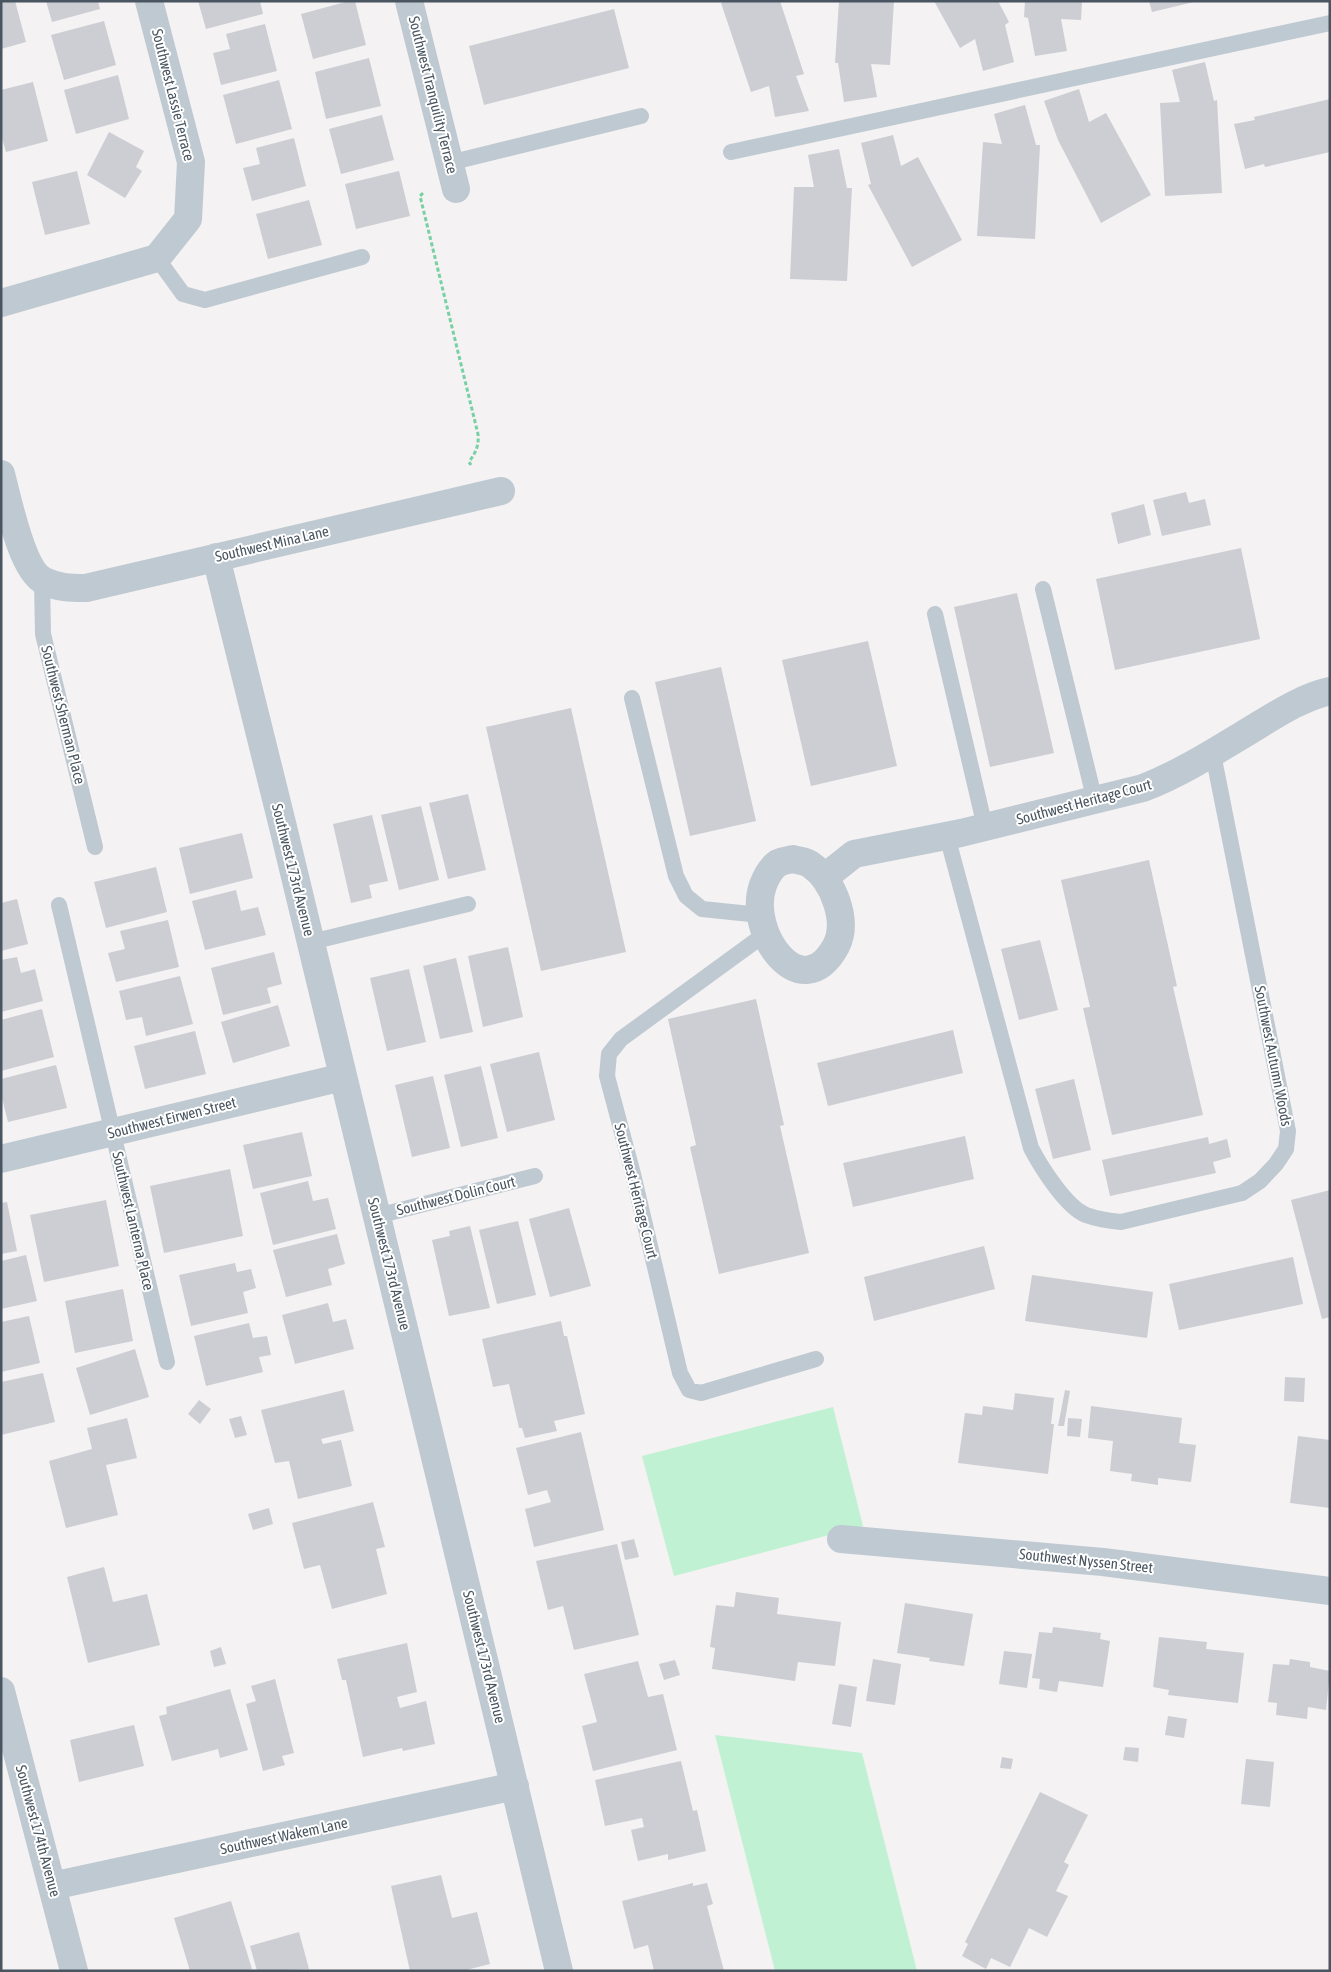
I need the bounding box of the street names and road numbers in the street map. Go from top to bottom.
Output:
street label: Southwest Tranquility Terrace [406,14,461,176]
street label: Southwest Lassie Terrace [149,27,198,163]
street label: Southwest Mina Lane [213,522,331,565]
street label: Southwest Sherman Place [38,644,89,786]
street label: Southwest Heritage Court [1015,775,1153,828]
street label: Southwest 173rd Avenue [269,802,318,938]
street label: Southwest Autumn Woods [1252,984,1295,1128]
street label: Southwest Eirwen Street [106,1093,238,1142]
street label: Southwest Heritage Court [611,1121,662,1260]
street label: Southwest Lanterna Place [109,1150,158,1292]
street label: Southwest Dolin Court [395,1173,517,1218]
street label: Southwest 173rd Avenue [365,1196,414,1332]
street label: Southwest Nyssen Street [1018,1545,1154,1576]
street label: Southwest 173rd Avenue [460,1589,509,1725]
street label: Southwest 174th Avenue [13,1763,64,1899]
street label: Southwest Wakem Lane [219,1814,349,1857]

